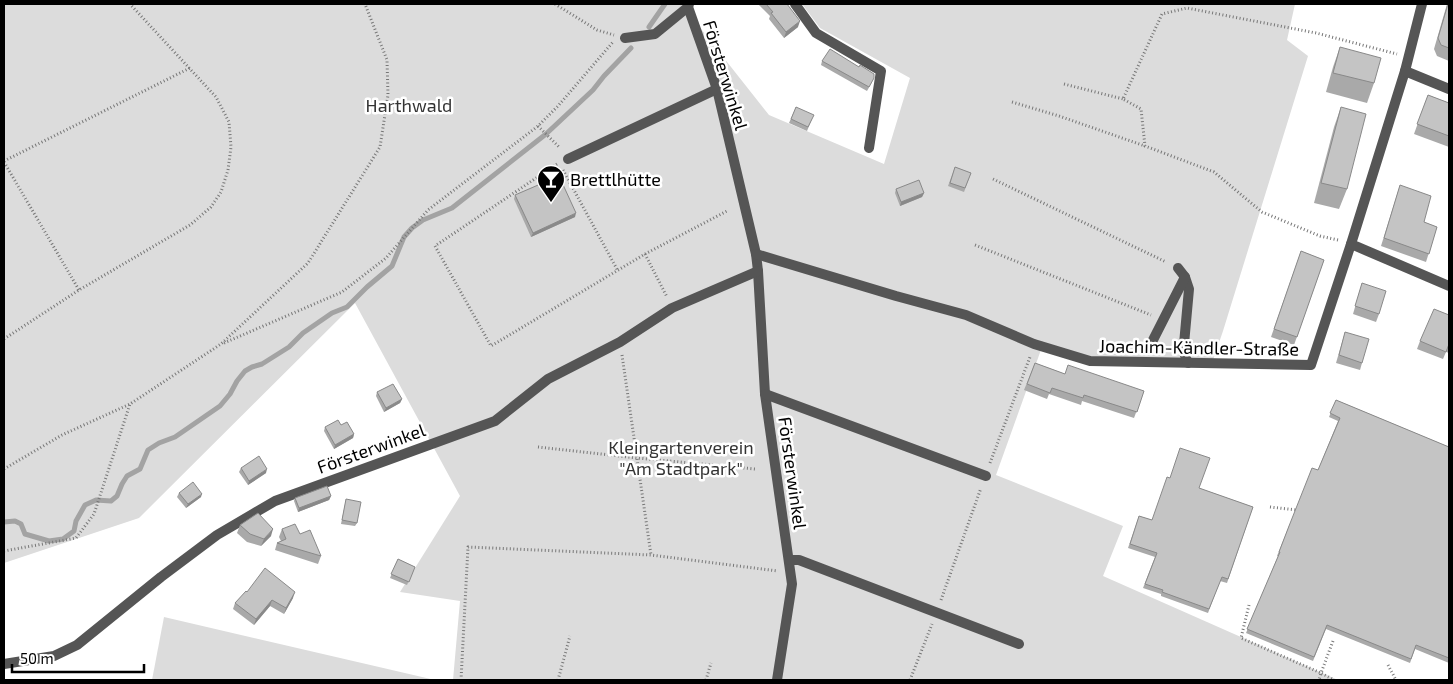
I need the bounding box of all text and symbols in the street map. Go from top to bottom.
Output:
street label: Försterwinkel [699,18,753,133]
park label: Harthwald [366,94,452,116]
bar icon: Brettlhütte [536,164,566,203]
place label: Brettlhütte [570,168,661,190]
street label: Joachim-Kändler-Straße [1099,334,1299,360]
street label: Försterwinkel [774,415,812,531]
street label: Försterwinkel [314,418,429,478]
park label: Kleingartenverein "Am Stadtpark" [608,436,754,479]
scale bar [12,642,145,674]
text: 50 m [20,649,54,667]

